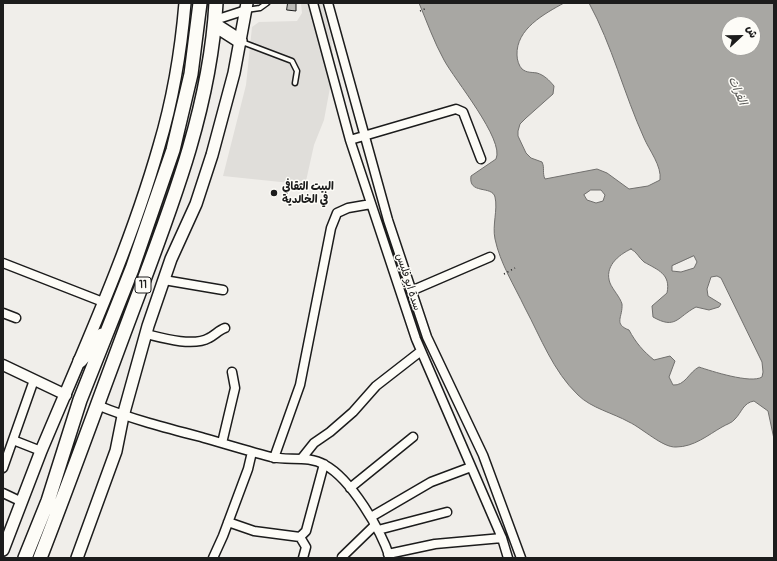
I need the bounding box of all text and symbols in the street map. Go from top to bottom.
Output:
north arrow [721,16,761,56]
text: ش [743,24,760,40]
water label: الفرات [725,75,749,107]
place label: البيت الثقافي في الخالدية [282,180,334,206]
marker: البيت الثقافي في الخالدية [269,188,279,198]
street label: سدة ابو فليس [393,252,423,312]
road number: 11 [135,277,151,293]

